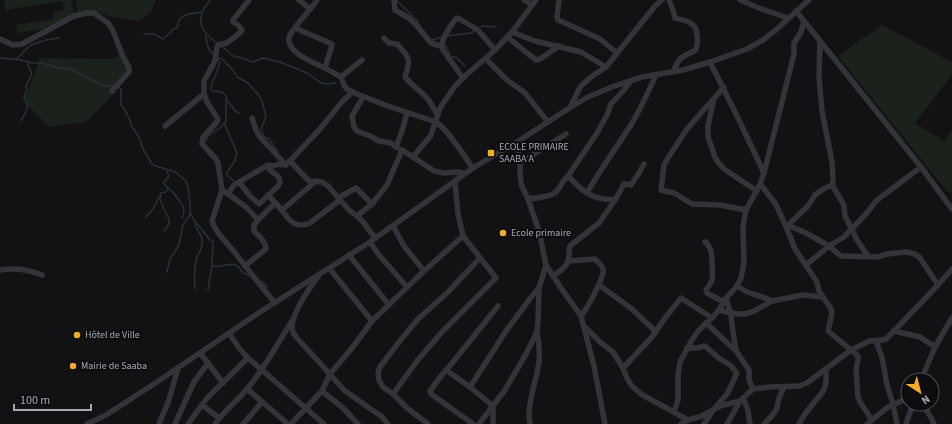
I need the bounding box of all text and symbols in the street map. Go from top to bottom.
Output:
place label: ECOLE PRIMAIRE SAABA A [499,140,569,166]
marker: ECOLE PRIMAIRE SAABA A [486,148,496,158]
place label: Ecole primaire [511,226,571,240]
marker: Ecole primaire [498,228,508,238]
place label: Hôtel de Ville [85,328,140,342]
marker: Hôtel de Ville [72,330,82,340]
place label: Mairie de Saaba [81,359,147,373]
marker: Mairie de Saaba [68,361,78,371]
north arrow [900,372,940,412]
scale bar [14,386,91,412]
text: N [918,391,933,408]
text: 100 m [20,392,50,409]

